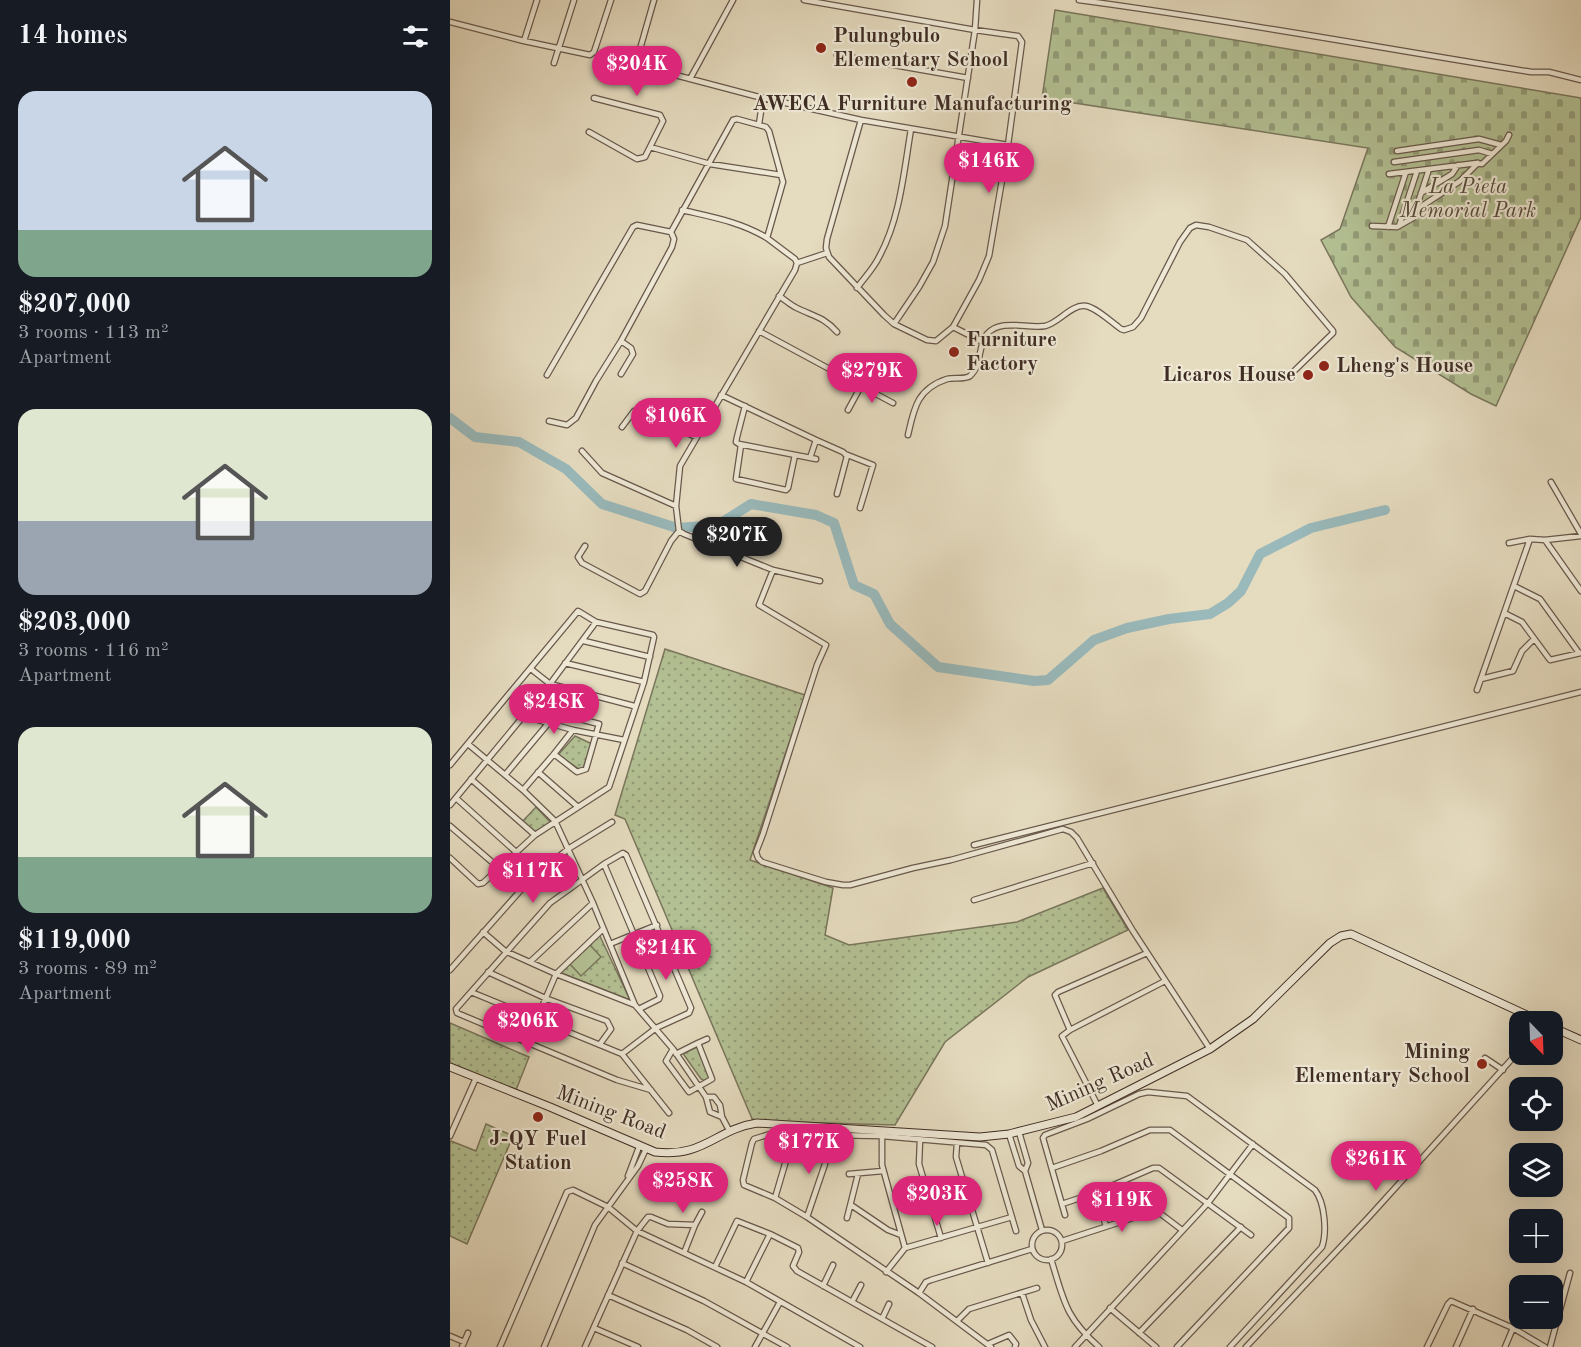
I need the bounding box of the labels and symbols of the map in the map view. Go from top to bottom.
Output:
place label: Pulungbulo Elementary School [833,26,1009,71]
marker: Pulungbulo Elementary School [814,41,828,55]
pin: $204K [595,46,679,97]
marker: AWECA Furniture Manufacturing [905,75,919,89]
place label: AWECA Furniture Manufacturing [752,94,1072,115]
pin: $146K [947,143,1031,194]
park label: La Pieta Memorial Park [1399,177,1536,222]
place label: Furniture Factory [966,330,1057,375]
marker: Furniture Factory [947,345,961,359]
pin: $279K [830,353,914,404]
place label: Lheng's House [1336,356,1473,377]
marker: Lheng's House [1317,359,1331,373]
place label: Licaros House [1162,365,1296,386]
marker: Licaros House [1301,368,1315,382]
pin: $106K [634,398,718,449]
pin: $207K [695,517,779,568]
pin: $248K [512,684,596,735]
pin: $117K [491,853,575,904]
pin: $214K [624,930,708,981]
pin: $206K [486,1003,570,1054]
north arrow [1509,1011,1563,1065]
place label: Mining Elementary School [1294,1042,1470,1087]
street label: Mining Road [1043,1050,1157,1116]
marker: Mining Elementary School [1475,1057,1489,1071]
street label: Mining Road [553,1082,669,1144]
marker: J-QY Fuel Station [531,1110,545,1124]
pin: $177K [767,1124,851,1175]
place label: J-QY Fuel Station [489,1129,587,1174]
pin: $261K [1334,1141,1418,1192]
pin: $258K [641,1163,725,1214]
pin: $203K [895,1176,979,1227]
pin: $119K [1080,1182,1164,1233]

